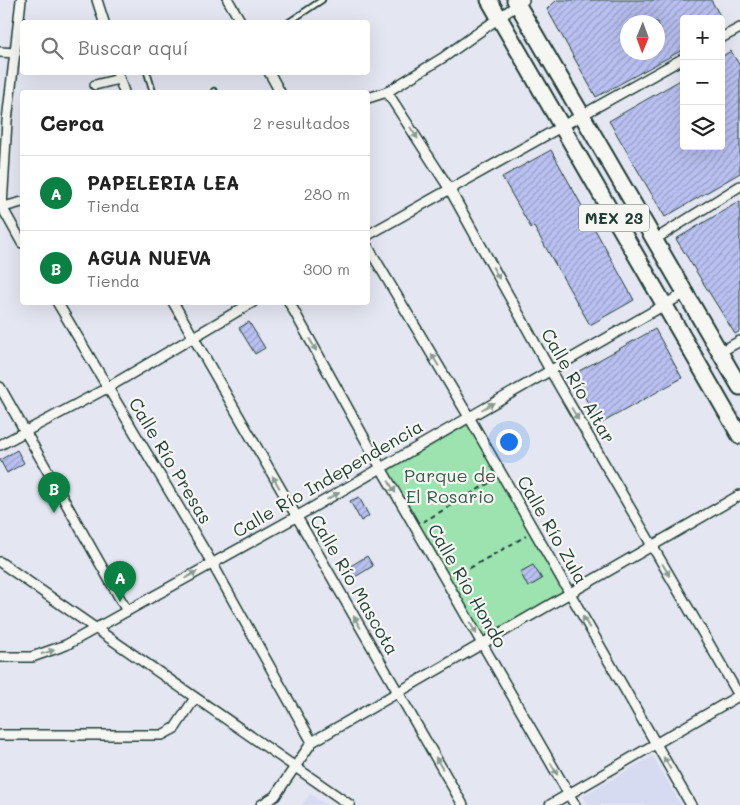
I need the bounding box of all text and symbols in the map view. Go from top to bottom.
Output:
north arrow [620,15,665,60]
map controls [680,15,725,150]
button: + [680,15,725,60]
search box [20,20,370,75]
icon: search [38,34,66,62]
text: Buscar aquí [78,35,188,60]
button: − [680,60,725,105]
button: layers [680,105,725,150]
text: Cerca [40,109,105,136]
text: 2 resultados [253,112,350,133]
one-way arrow [409,126,418,139]
text: PAPELERIA LEA [87,170,239,195]
text: A [50,183,62,204]
text: 280 m [304,183,350,204]
text: Tienda [87,195,140,216]
road number: MEX 23 [579,204,649,232]
text: AGUA NUEVA [87,245,211,270]
text: B [51,258,61,279]
text: 300 m [303,258,350,279]
one-way arrow [491,266,500,279]
text: Tienda [87,270,140,291]
street label: Calle Río Altar [536,324,621,447]
one-way arrow [309,338,317,353]
one-way arrow [430,353,439,366]
street label: Calle Río Presas [124,393,218,528]
one-way arrow [482,401,495,410]
one-way arrow [571,408,580,421]
street label: Calle Río Independencia [228,414,427,543]
your location [496,429,522,455]
park label: Parque de El Rosario [404,463,496,508]
street label: Calle Río Zula [512,471,594,588]
pin: B [38,472,70,513]
one-way arrow [272,474,280,489]
one-way arrow [387,481,396,494]
one-way arrow [325,492,340,500]
street label: Calle Río Mascota [305,510,405,659]
street label: Calle Río Hondo [423,519,513,652]
pin: A [104,561,136,602]
one-way arrow [662,562,670,577]
one-way arrow [184,570,197,579]
one-way arrow [582,614,590,629]
one-way arrow [353,616,362,629]
one-way arrow [469,621,477,635]
one-way arrow [41,648,56,656]
one-way arrow [434,756,443,769]
one-way arrow [662,756,671,769]
one-way arrow [550,762,559,775]

